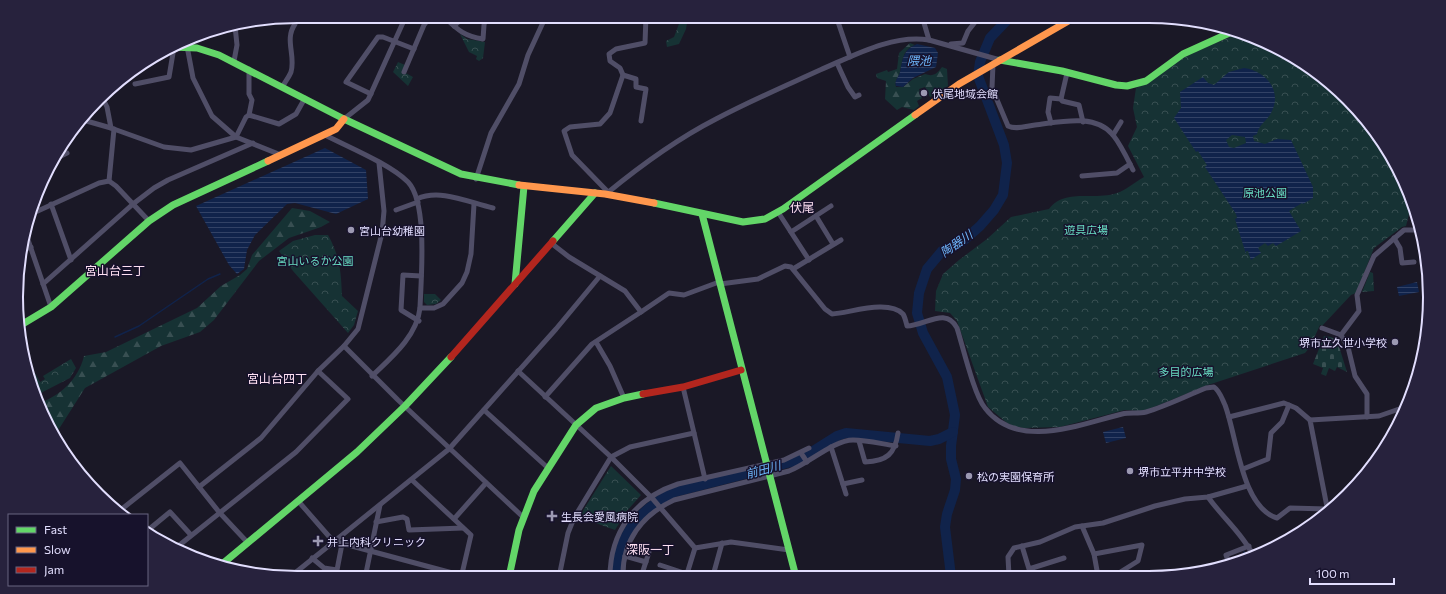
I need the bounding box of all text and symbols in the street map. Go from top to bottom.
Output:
water label: 隈池 [907,53,932,67]
place label: 伏尾地域会館 [932,87,998,100]
marker: 伏尾地域会館 [919,88,929,98]
park label: 原池公園 [1243,186,1287,199]
district label: 伏尾 [790,200,814,214]
park label: 遊具広場 [1064,223,1108,236]
place label: 宮山台幼稚園 [359,224,425,237]
marker: 宮山台幼稚園 [346,225,356,235]
water label: 陶器川 [937,226,976,259]
park label: 宮山いるか公園 [277,254,354,267]
district label: 宮山台三丁 [85,263,145,277]
place label: 堺市立久世小学校 [1299,336,1387,349]
marker: 堺市立久世小学校 [1390,337,1400,347]
park label: 多目的広場 [1159,365,1214,378]
district label: 宮山台四丁 [247,371,307,385]
water label: 前田川 [744,457,784,480]
place label: 堺市立平井中学校 [1138,465,1226,478]
marker: 堺市立平井中学校 [1125,466,1135,476]
place label: 松の実園保育所 [977,470,1055,483]
marker: 松の実園保育所 [964,471,974,481]
marker: 生長会愛風病院 [546,510,558,522]
place label: 生長会愛風病院 [561,510,638,523]
legend [8,514,148,586]
text: Fast [44,522,67,536]
marker: 井上内科クリニック [312,535,324,547]
place label: 井上内科クリニック [327,535,426,548]
text: Slow [44,542,71,556]
district label: 深阪一丁 [626,542,674,556]
scale bar [1310,560,1394,586]
text: Jam [44,562,64,577]
text: 100 m [1316,566,1350,580]

